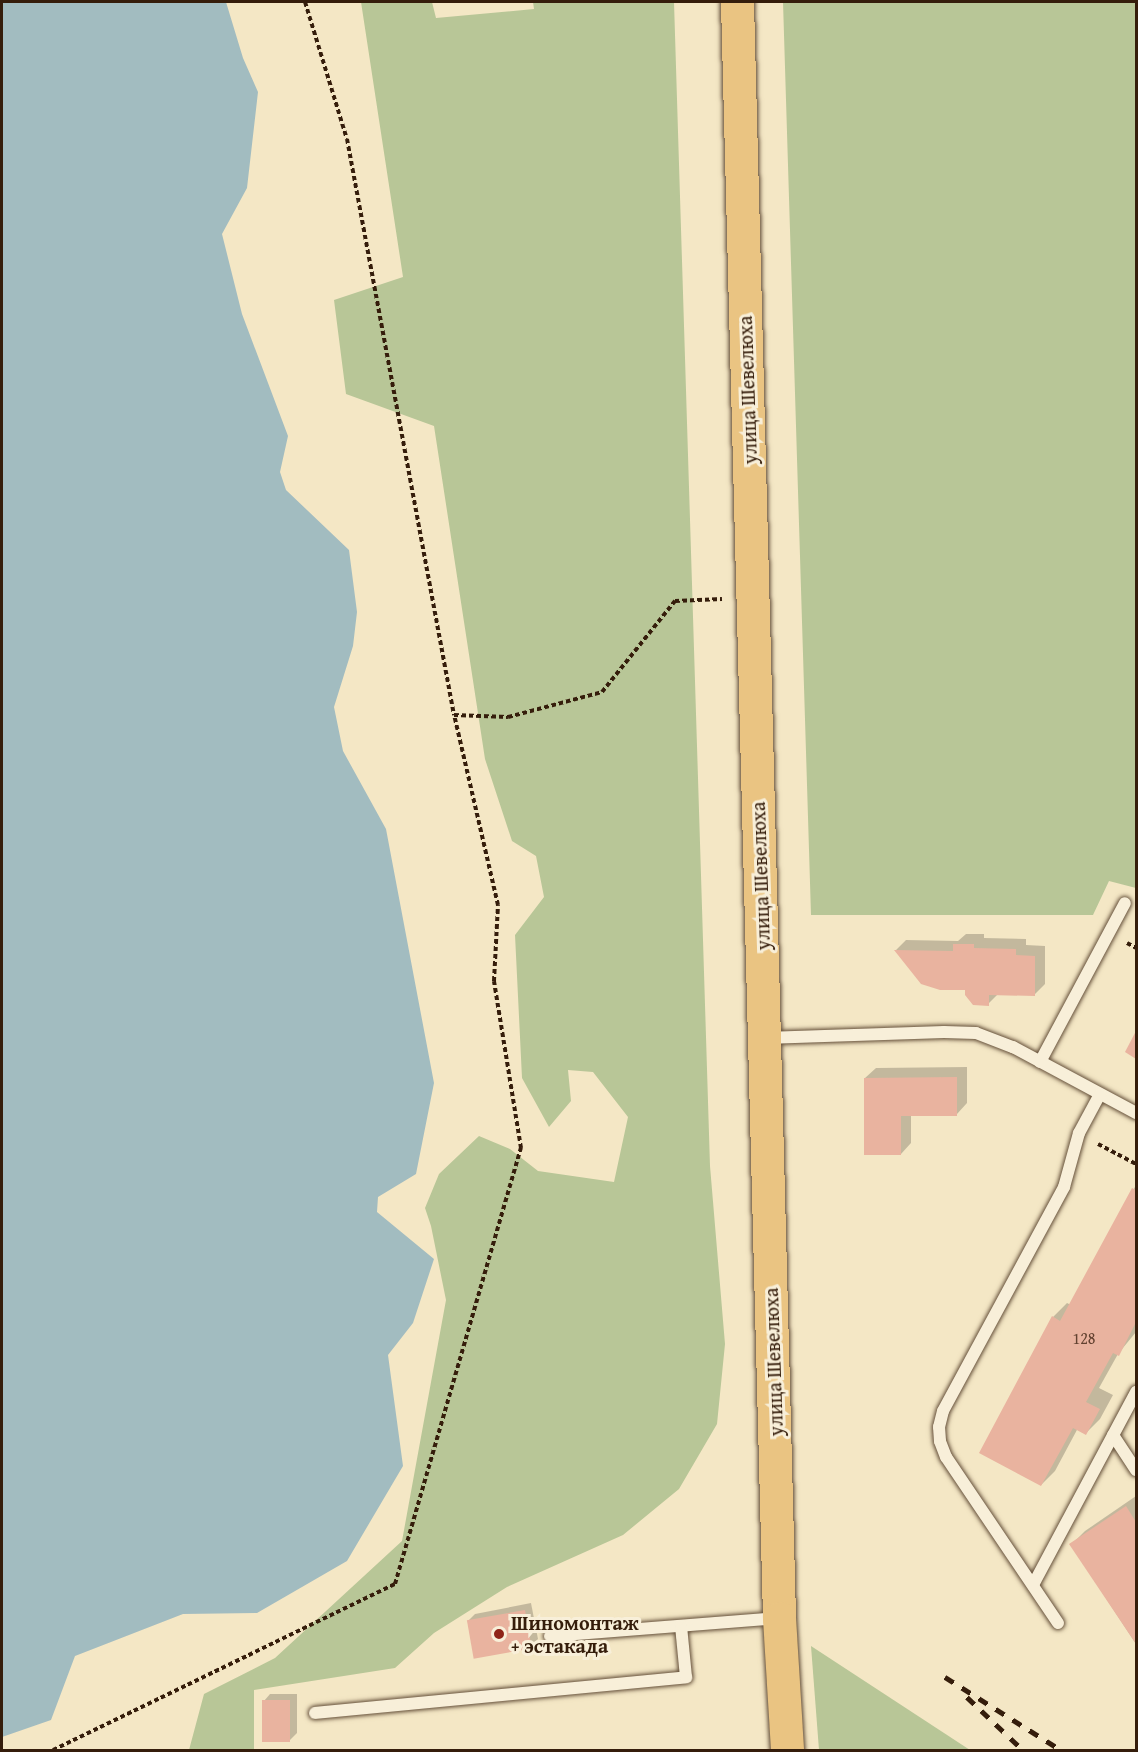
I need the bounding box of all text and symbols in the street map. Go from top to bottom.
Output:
street label: улица Шевелюха [732,315,762,465]
street label: улица Шевелюха [745,801,775,951]
street label: улица Шевелюха [758,1287,788,1437]
house number: 128 [1072,1328,1096,1348]
place label: Шиномонтаж + эстакада [511,1610,639,1657]
marker: Шиномонтаж + эстакада [492,1627,506,1641]

